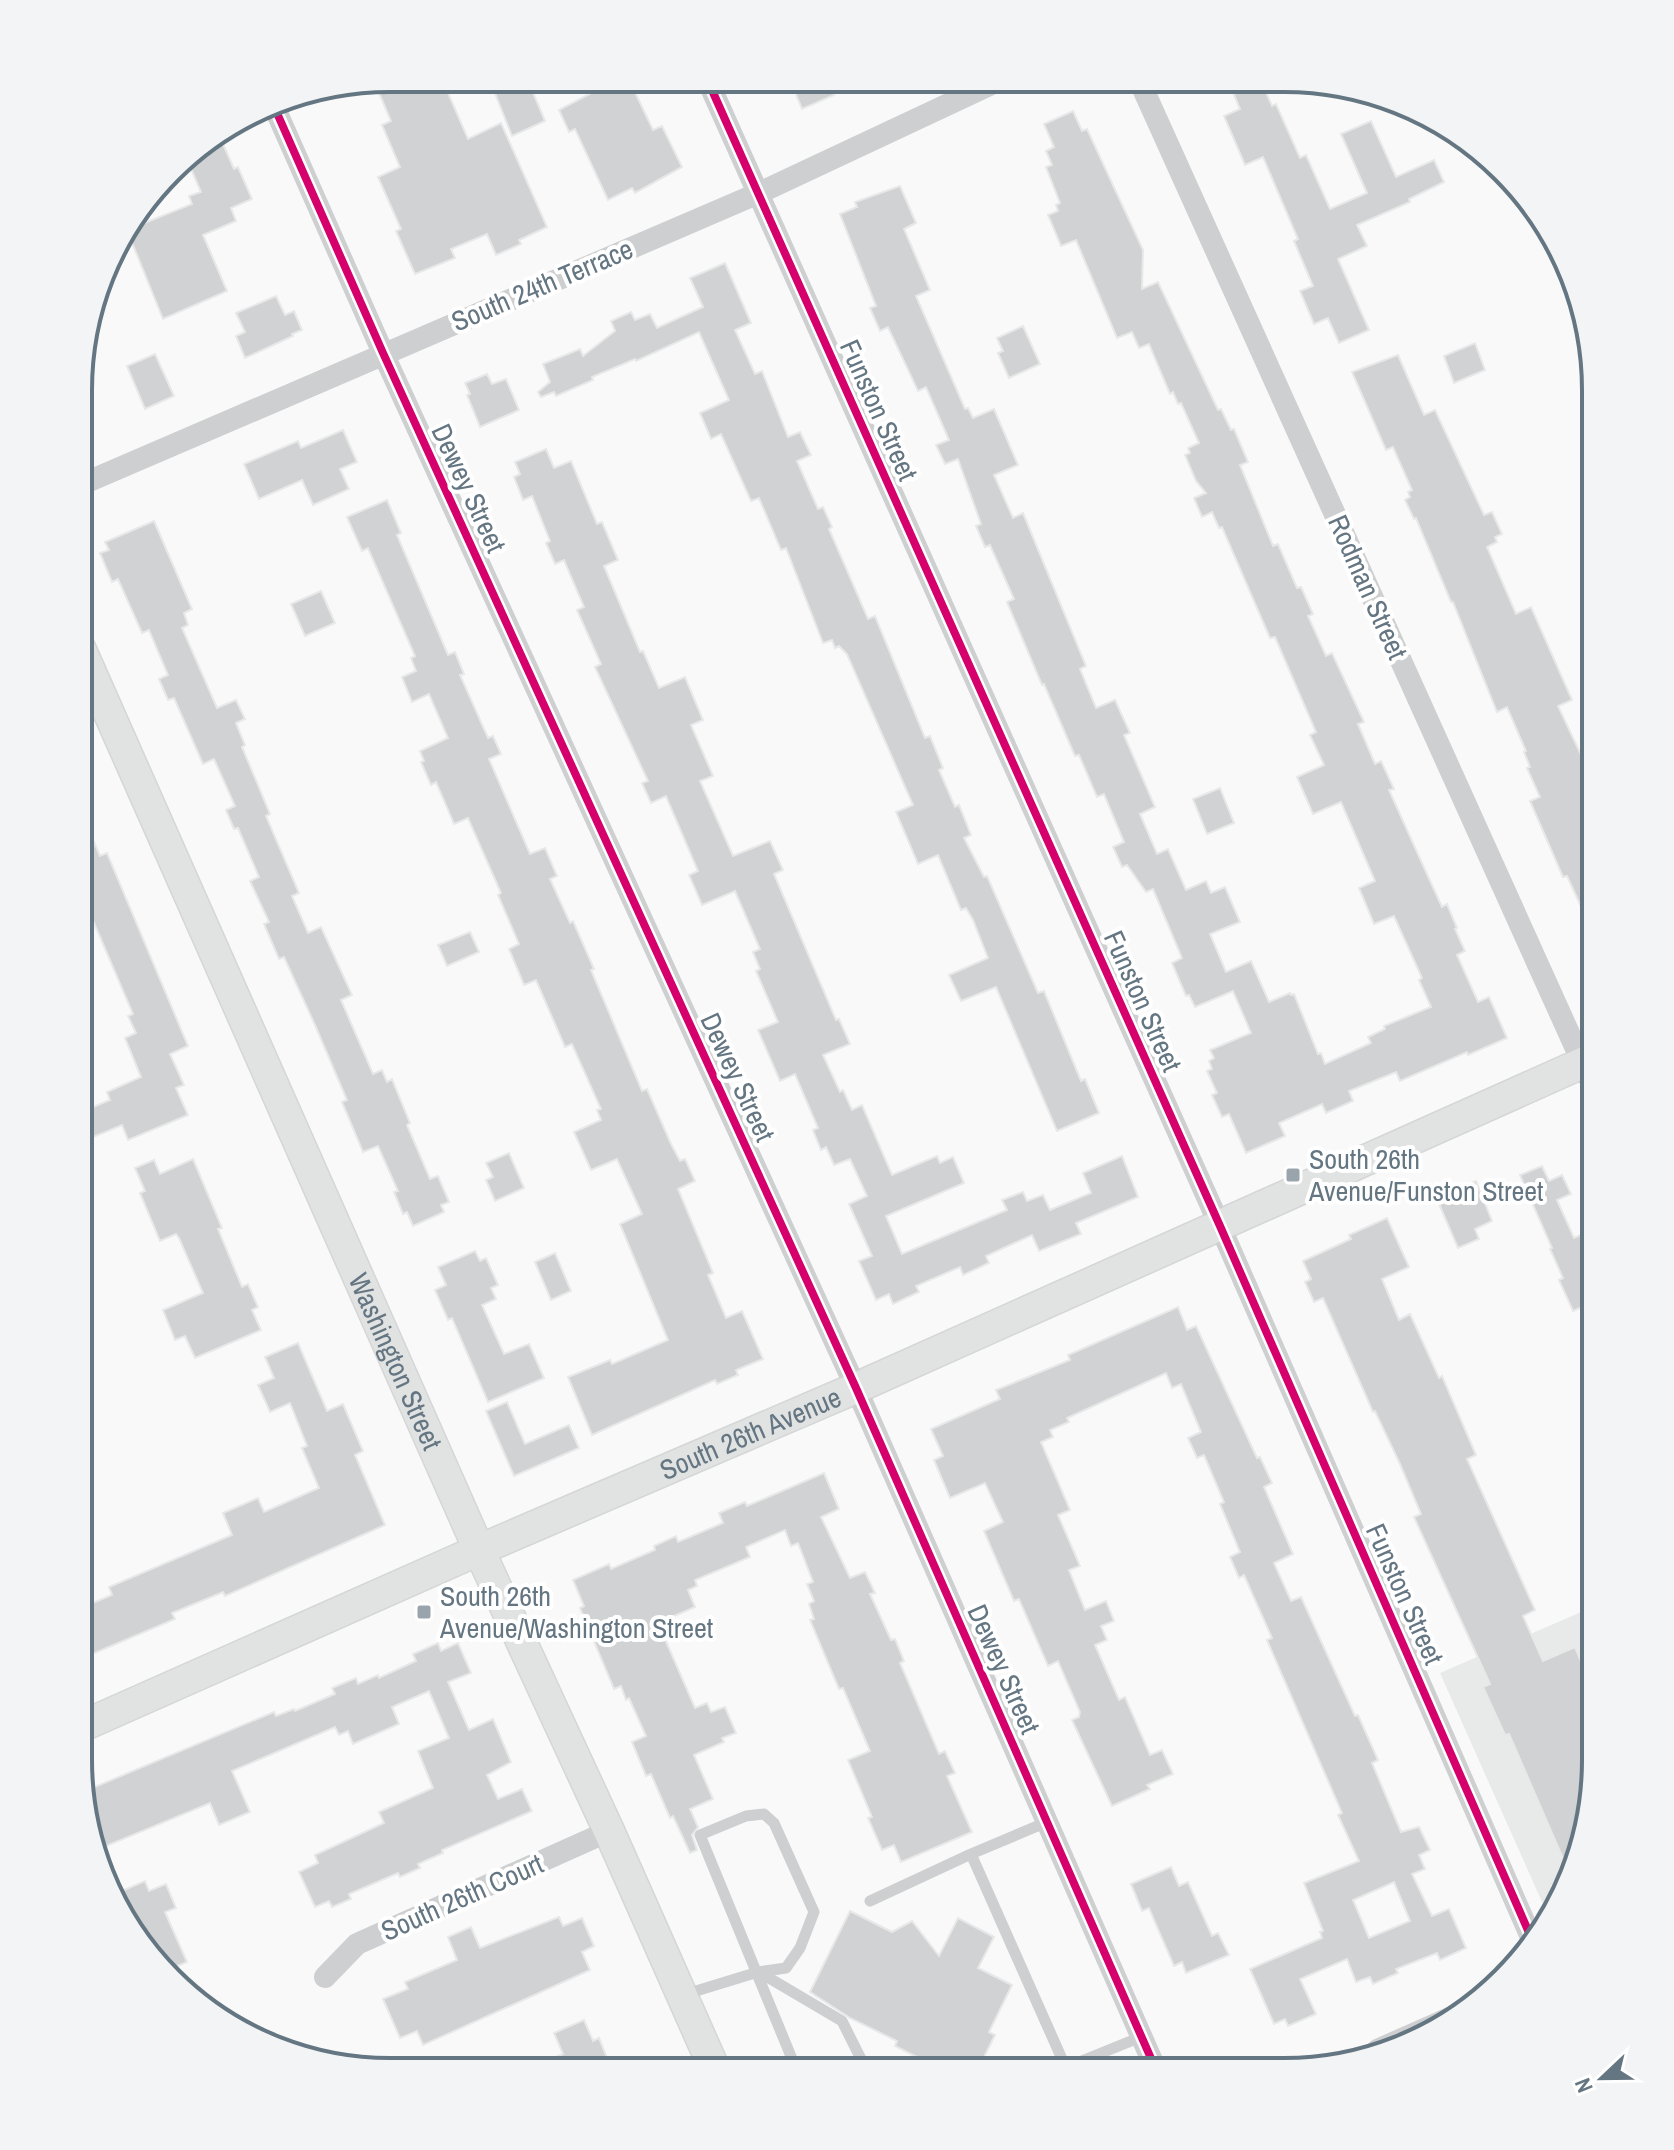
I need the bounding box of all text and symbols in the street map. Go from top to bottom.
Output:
street label: South 24th Terrace [445,230,639,340]
street label: Funston Street [831,333,927,487]
street label: Dewey Street [423,418,515,558]
street label: Rodman Street [1319,509,1417,665]
street label: Funston Street [1095,924,1191,1078]
street label: Dewey Street [692,1007,784,1147]
place label: South 26th Avenue/Funston Street [1308,1140,1543,1210]
marker: South 26th Avenue/Funston Street [1284,1166,1302,1184]
street label: Washington Street [340,1267,451,1456]
street label: South 26th Avenue [654,1378,847,1489]
street label: Funston Street [1357,1517,1453,1671]
place label: South 26th Avenue/Washington Street [439,1577,713,1647]
street label: Dewey Street [959,1598,1049,1740]
marker: South 26th Avenue/Washington Street [415,1603,433,1621]
street label: South 26th Court [375,1844,549,1950]
north arrow [1562,2038,1642,2118]
text: N [1567,2074,1600,2097]

